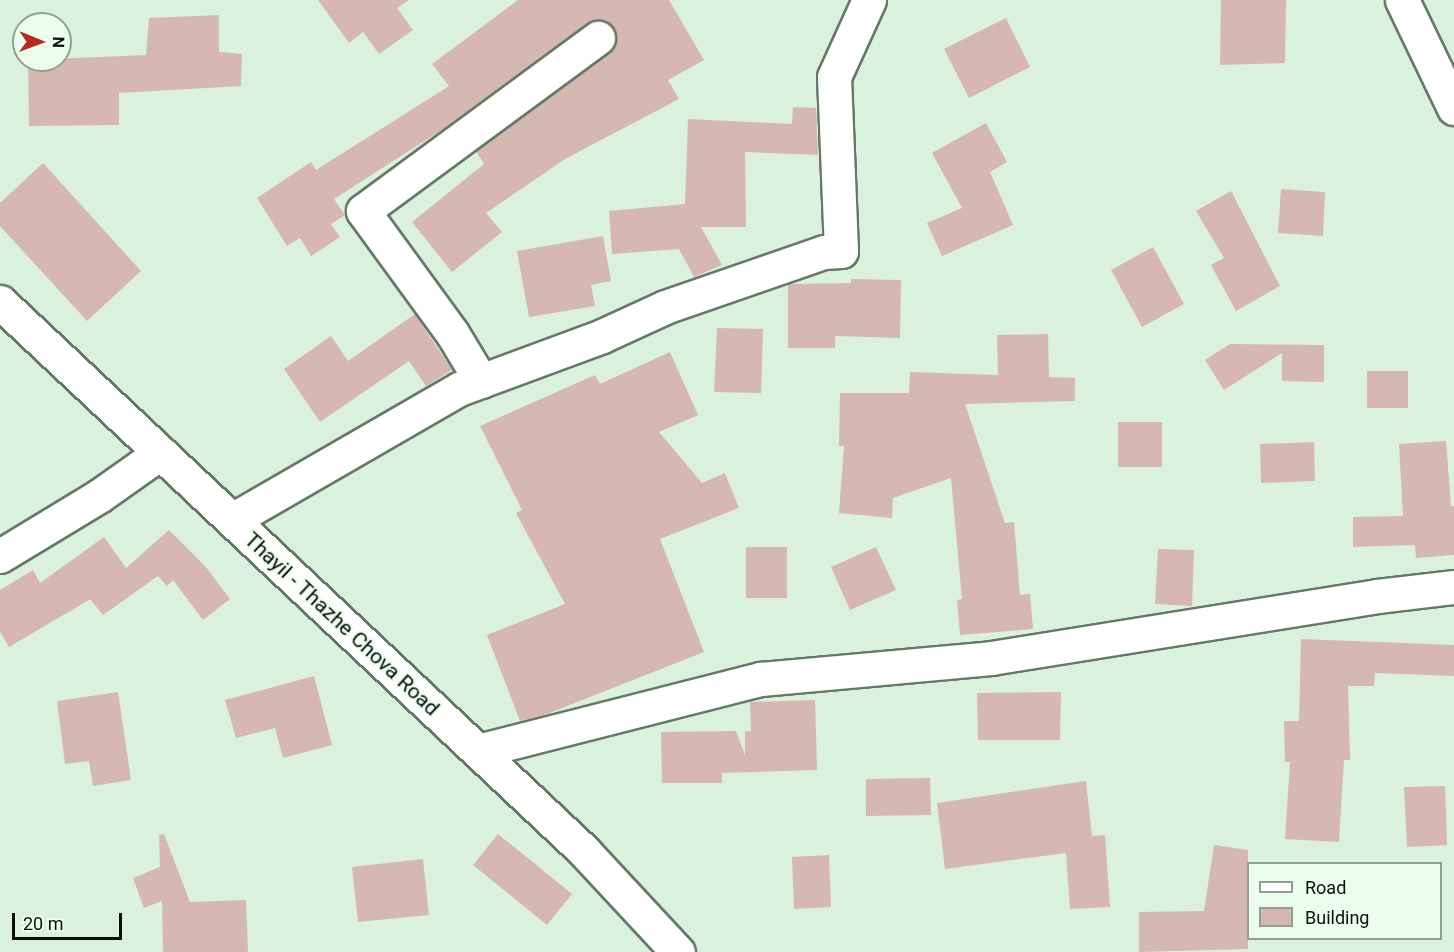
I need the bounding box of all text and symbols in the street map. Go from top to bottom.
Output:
north arrow [12,12,72,72]
text: N [49,36,68,48]
street label: Thayil - Thazhe Chova Road [239,527,445,721]
legend [1247,862,1442,940]
text: Road [1305,877,1346,898]
scale bar [15,901,124,939]
text: Building [1305,907,1369,928]
text: 20 m [23,913,63,934]

